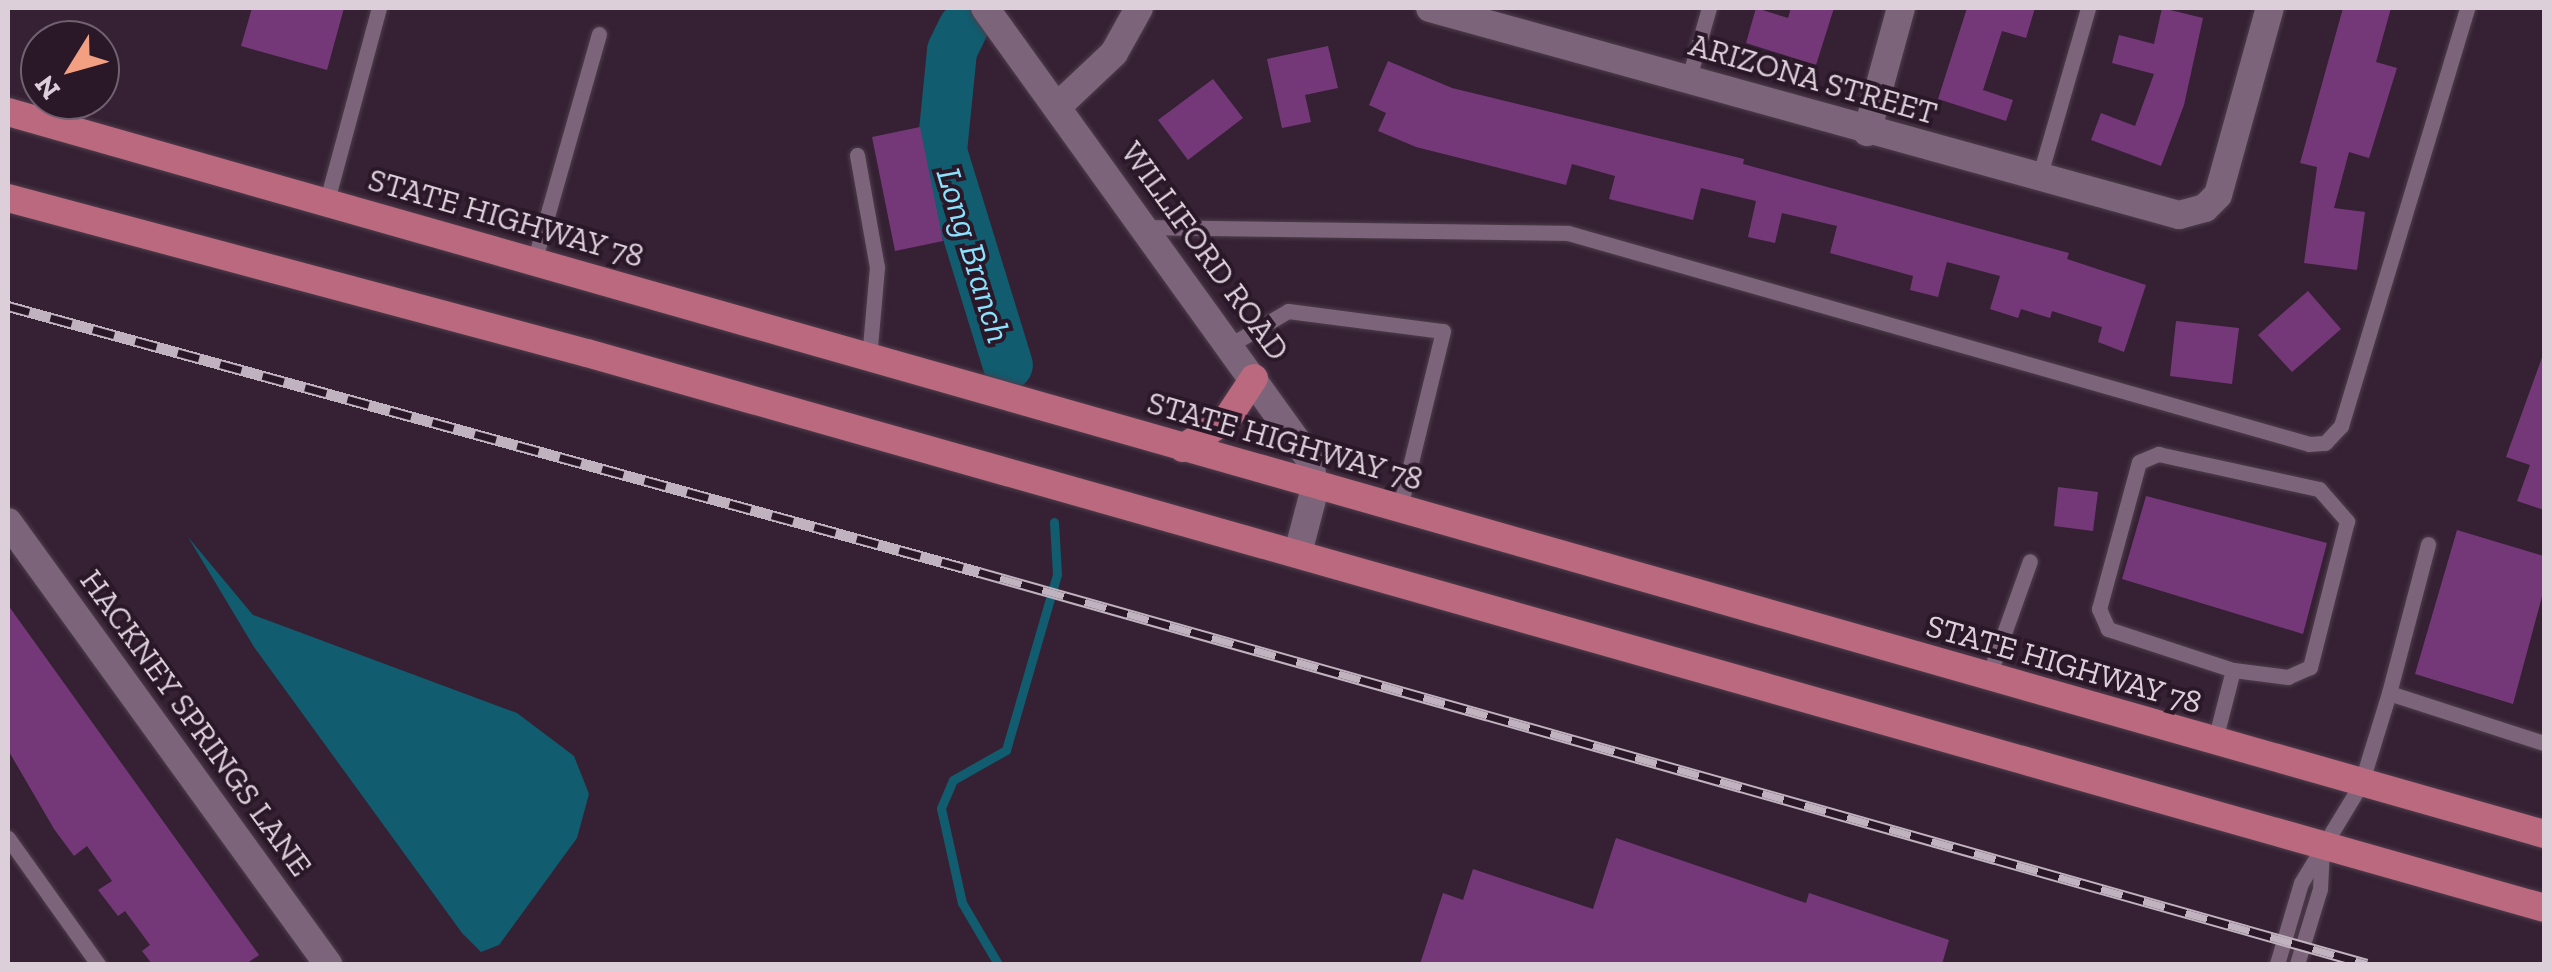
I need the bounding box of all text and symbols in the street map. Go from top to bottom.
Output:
north arrow [20,20,120,120]
street label: ARIZONA STREET [1684,25,1942,133]
text: N [28,69,67,106]
street label: WILLIFORD ROAD [1113,134,1297,368]
street label: STATE HIGHWAY 78 [363,160,649,276]
water label: Long Branch [928,163,1020,347]
street label: STATE HIGHWAY 78 [1142,383,1428,499]
street label: HACKNEY SPRINGS LANE [72,562,320,884]
street label: STATE HIGHWAY 78 [1921,606,2207,722]

